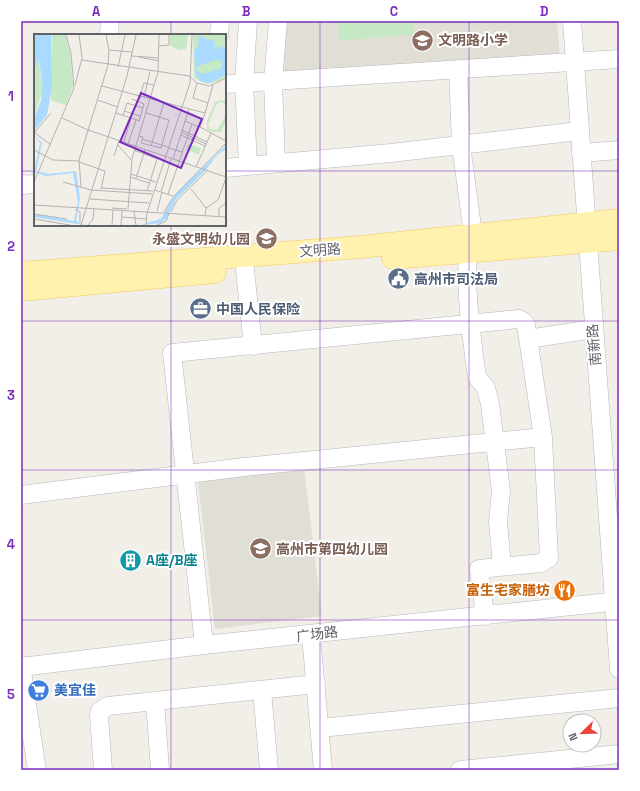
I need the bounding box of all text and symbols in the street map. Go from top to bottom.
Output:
text: A [92,3,101,20]
text: B [242,3,251,20]
text: C [390,3,398,20]
text: D [540,3,549,20]
school or university icon: 文明路小学 [409,27,435,53]
place label: 文明路小学 [438,31,508,49]
inset map [34,34,226,226]
text: 1 [8,88,14,105]
school or university icon: 永盛文明幼儿园 [253,226,279,252]
place label: 永盛文明幼儿园 [152,230,250,248]
text: 2 [7,238,15,255]
street label: 文明路 [298,240,342,260]
public building icon: 高州市司法局 [386,266,412,292]
place label: 高州市司法局 [414,270,498,288]
office icon: 中国人民保险 [187,296,213,322]
place label: 中国人民保险 [216,300,301,318]
street label: 南新路 [583,323,605,367]
text: 3 [7,387,15,404]
text: 4 [7,536,15,553]
school or university icon: 高州市第四幼儿园 [247,536,273,562]
place label: 高州市第四幼儿园 [276,540,388,558]
building icon: A座/B座 [118,547,144,573]
place label: A座/B座 [146,551,198,569]
restaurant icon: 富生宅家膳坊 [552,577,578,603]
place label: 富生宅家膳坊 [466,581,550,599]
street label: 广场路 [295,623,339,645]
supermarket icon: 美宜佳 [26,677,52,703]
place label: 美宜佳 [54,681,96,699]
text: 5 [7,686,15,703]
north arrow [562,713,602,753]
text: N [565,731,581,743]

